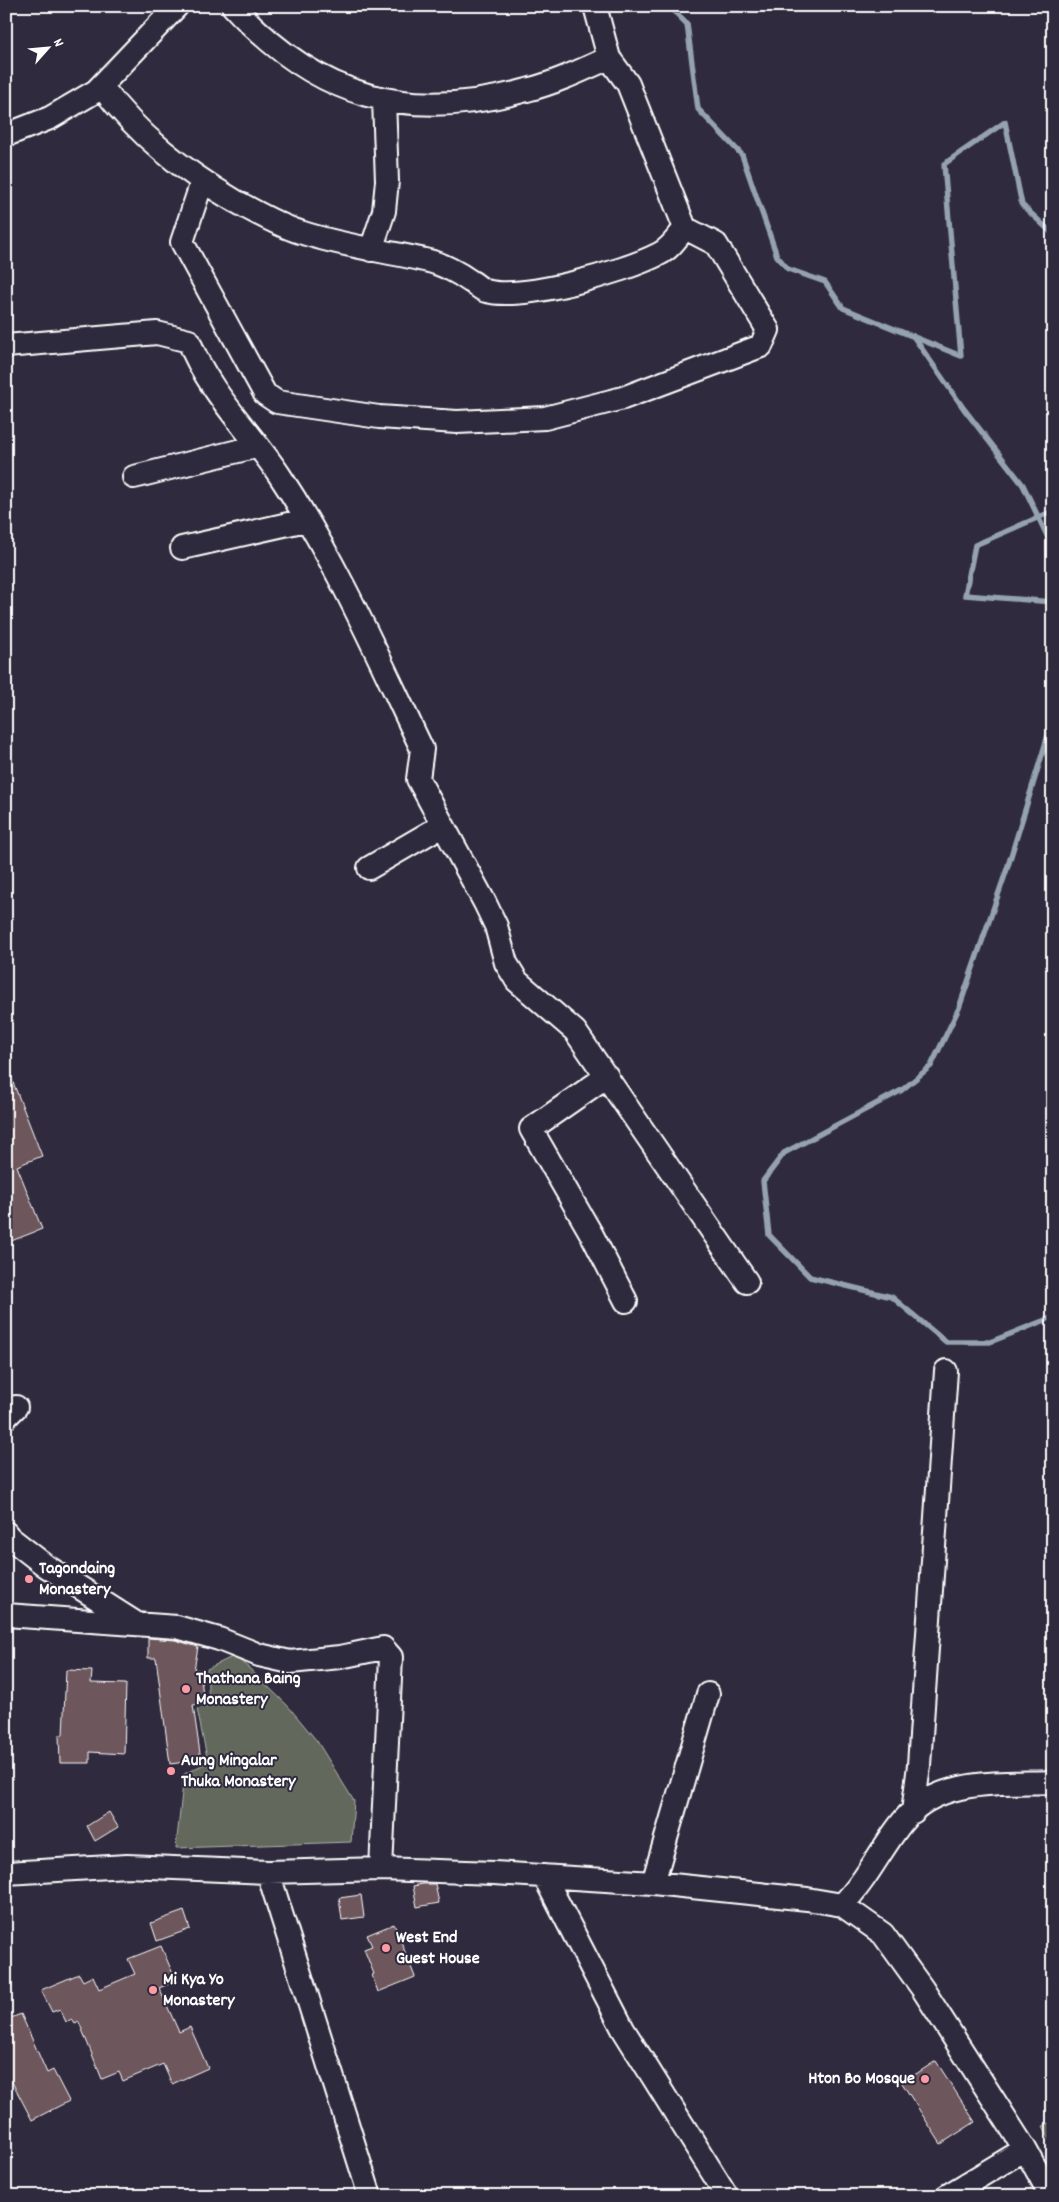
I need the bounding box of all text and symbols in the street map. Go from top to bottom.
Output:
north arrow [22,22,72,72]
text: N [47,35,68,51]
place label: Tagondaing Monastery [39,1557,115,1603]
marker: Tagondaing Monastery [23,1573,35,1585]
place label: Thathana Baing Monastery [196,1667,301,1713]
marker: Thathana Baing Monastery [180,1683,192,1695]
place label: Aung Mingalar Thuka Monastery [181,1749,296,1795]
marker: Aung Mingalar Thuka Monastery [165,1765,177,1777]
place label: West End Guest House [396,1926,480,1972]
marker: West End Guest House [380,1942,392,1954]
place label: Mi Kya Yo Monastery [163,1968,235,2014]
marker: Mi Kya Yo Monastery [147,1984,159,1996]
place label: Hton Bo Mosque [808,2067,915,2092]
marker: Hton Bo Mosque [919,2073,931,2085]

